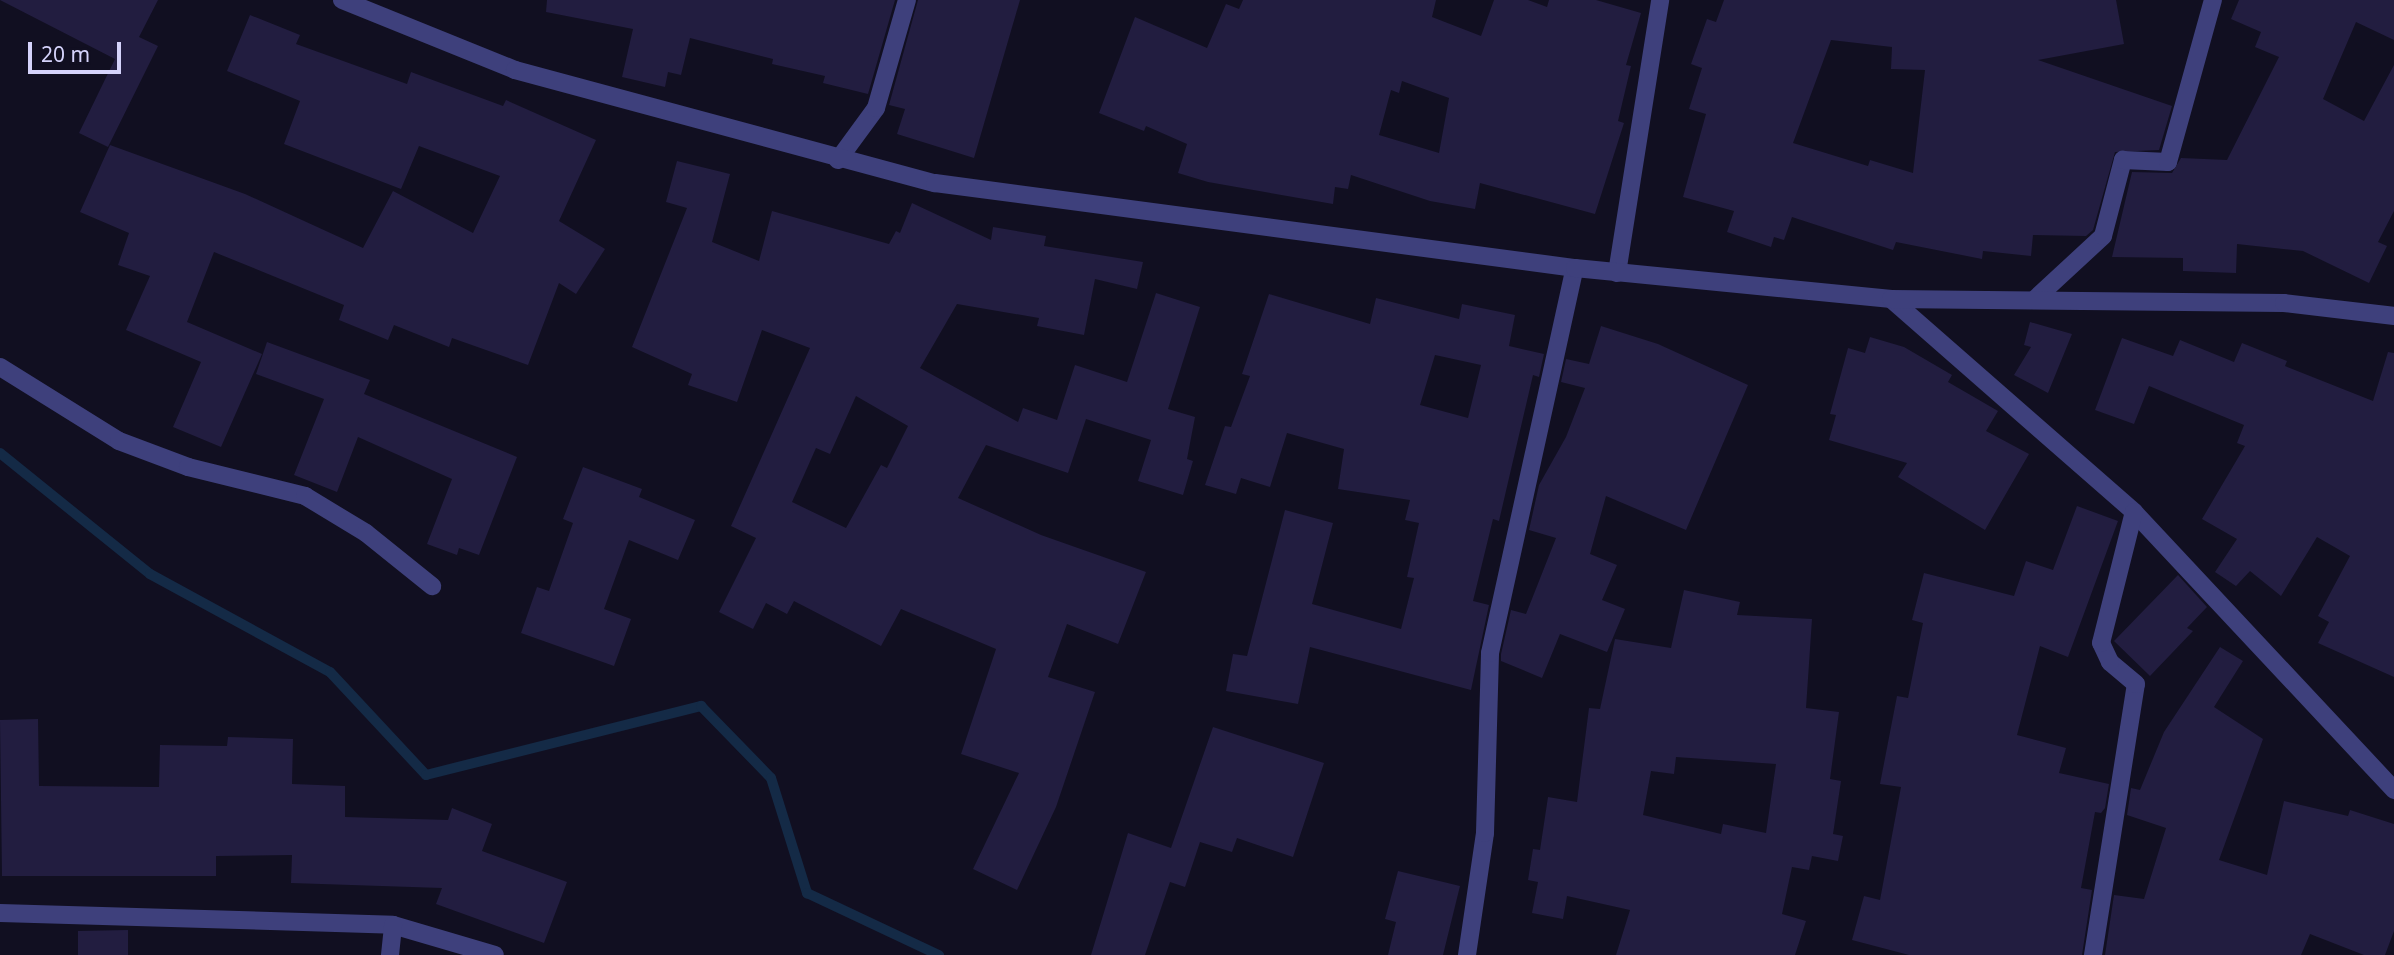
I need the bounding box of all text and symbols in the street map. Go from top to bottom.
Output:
scale bar [32,28,124,72]
text: 20 m [41,40,90,68]

